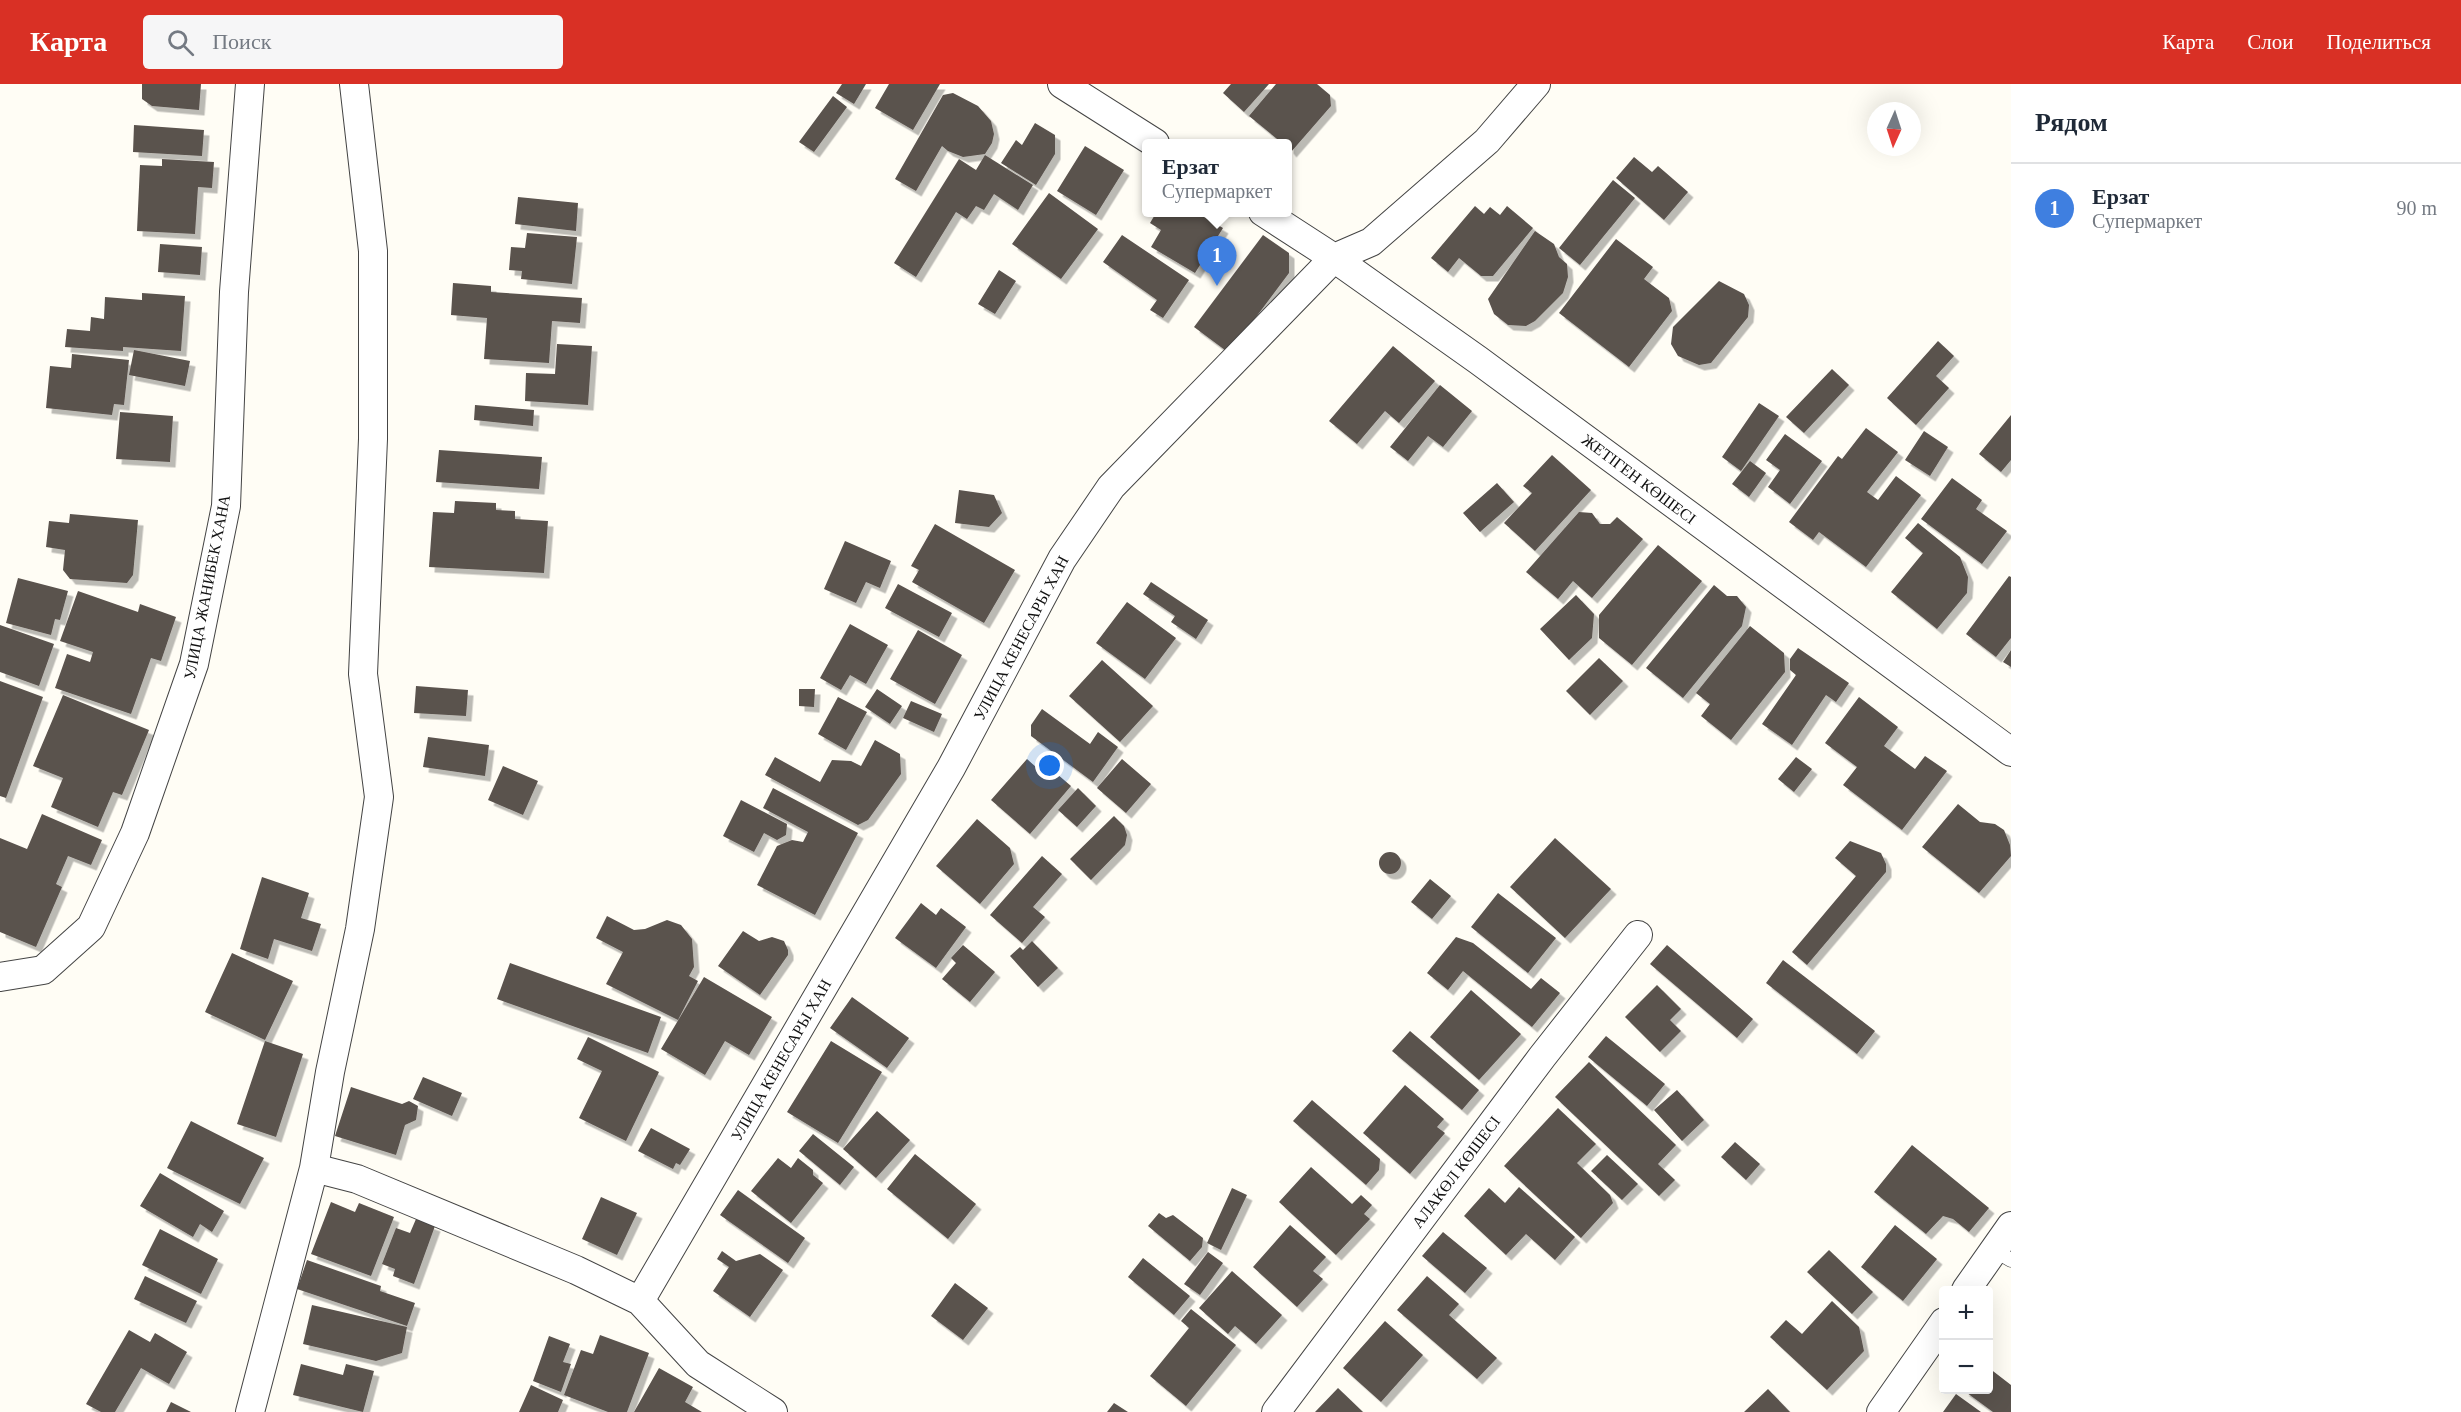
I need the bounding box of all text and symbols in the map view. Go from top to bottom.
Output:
search box [143,15,563,69]
text: Карта [30,26,107,57]
icon: search [164,26,197,59]
text: Поиск [212,29,271,54]
text: Карта [2162,30,2214,54]
text: Слои [2247,30,2293,54]
text: Поделиться [2326,30,2431,54]
north arrow [1867,102,1921,156]
text: Рядом [2035,108,2108,137]
popup [1142,139,1292,217]
text: Ерзат [1162,154,1219,179]
text: Супермаркет [1162,180,1272,202]
text: Ерзат [2092,184,2149,209]
text: 1 [2050,197,2060,219]
text: 90 m [2396,197,2437,219]
text: Супермаркет [2092,210,2202,232]
pin: 1 [1198,236,1236,286]
street label: ЖЕТІГЕН КӨШЕСІ [1579,431,1699,527]
street label: УЛИЦА ЖАНИБЕК ХАНА [181,493,234,681]
street label: УЛИЦА КЕНЕСАРЫ ХАН [970,552,1073,724]
your location [1035,751,1064,780]
street label: УЛИЦА КЕНЕСАРЫ ХАН [728,976,835,1144]
street label: АЛАКӨЛ КӨШЕСІ [1409,1113,1503,1231]
map controls [1939,1286,1993,1394]
button: + [1939,1286,1993,1340]
button: − [1939,1340,1993,1394]

